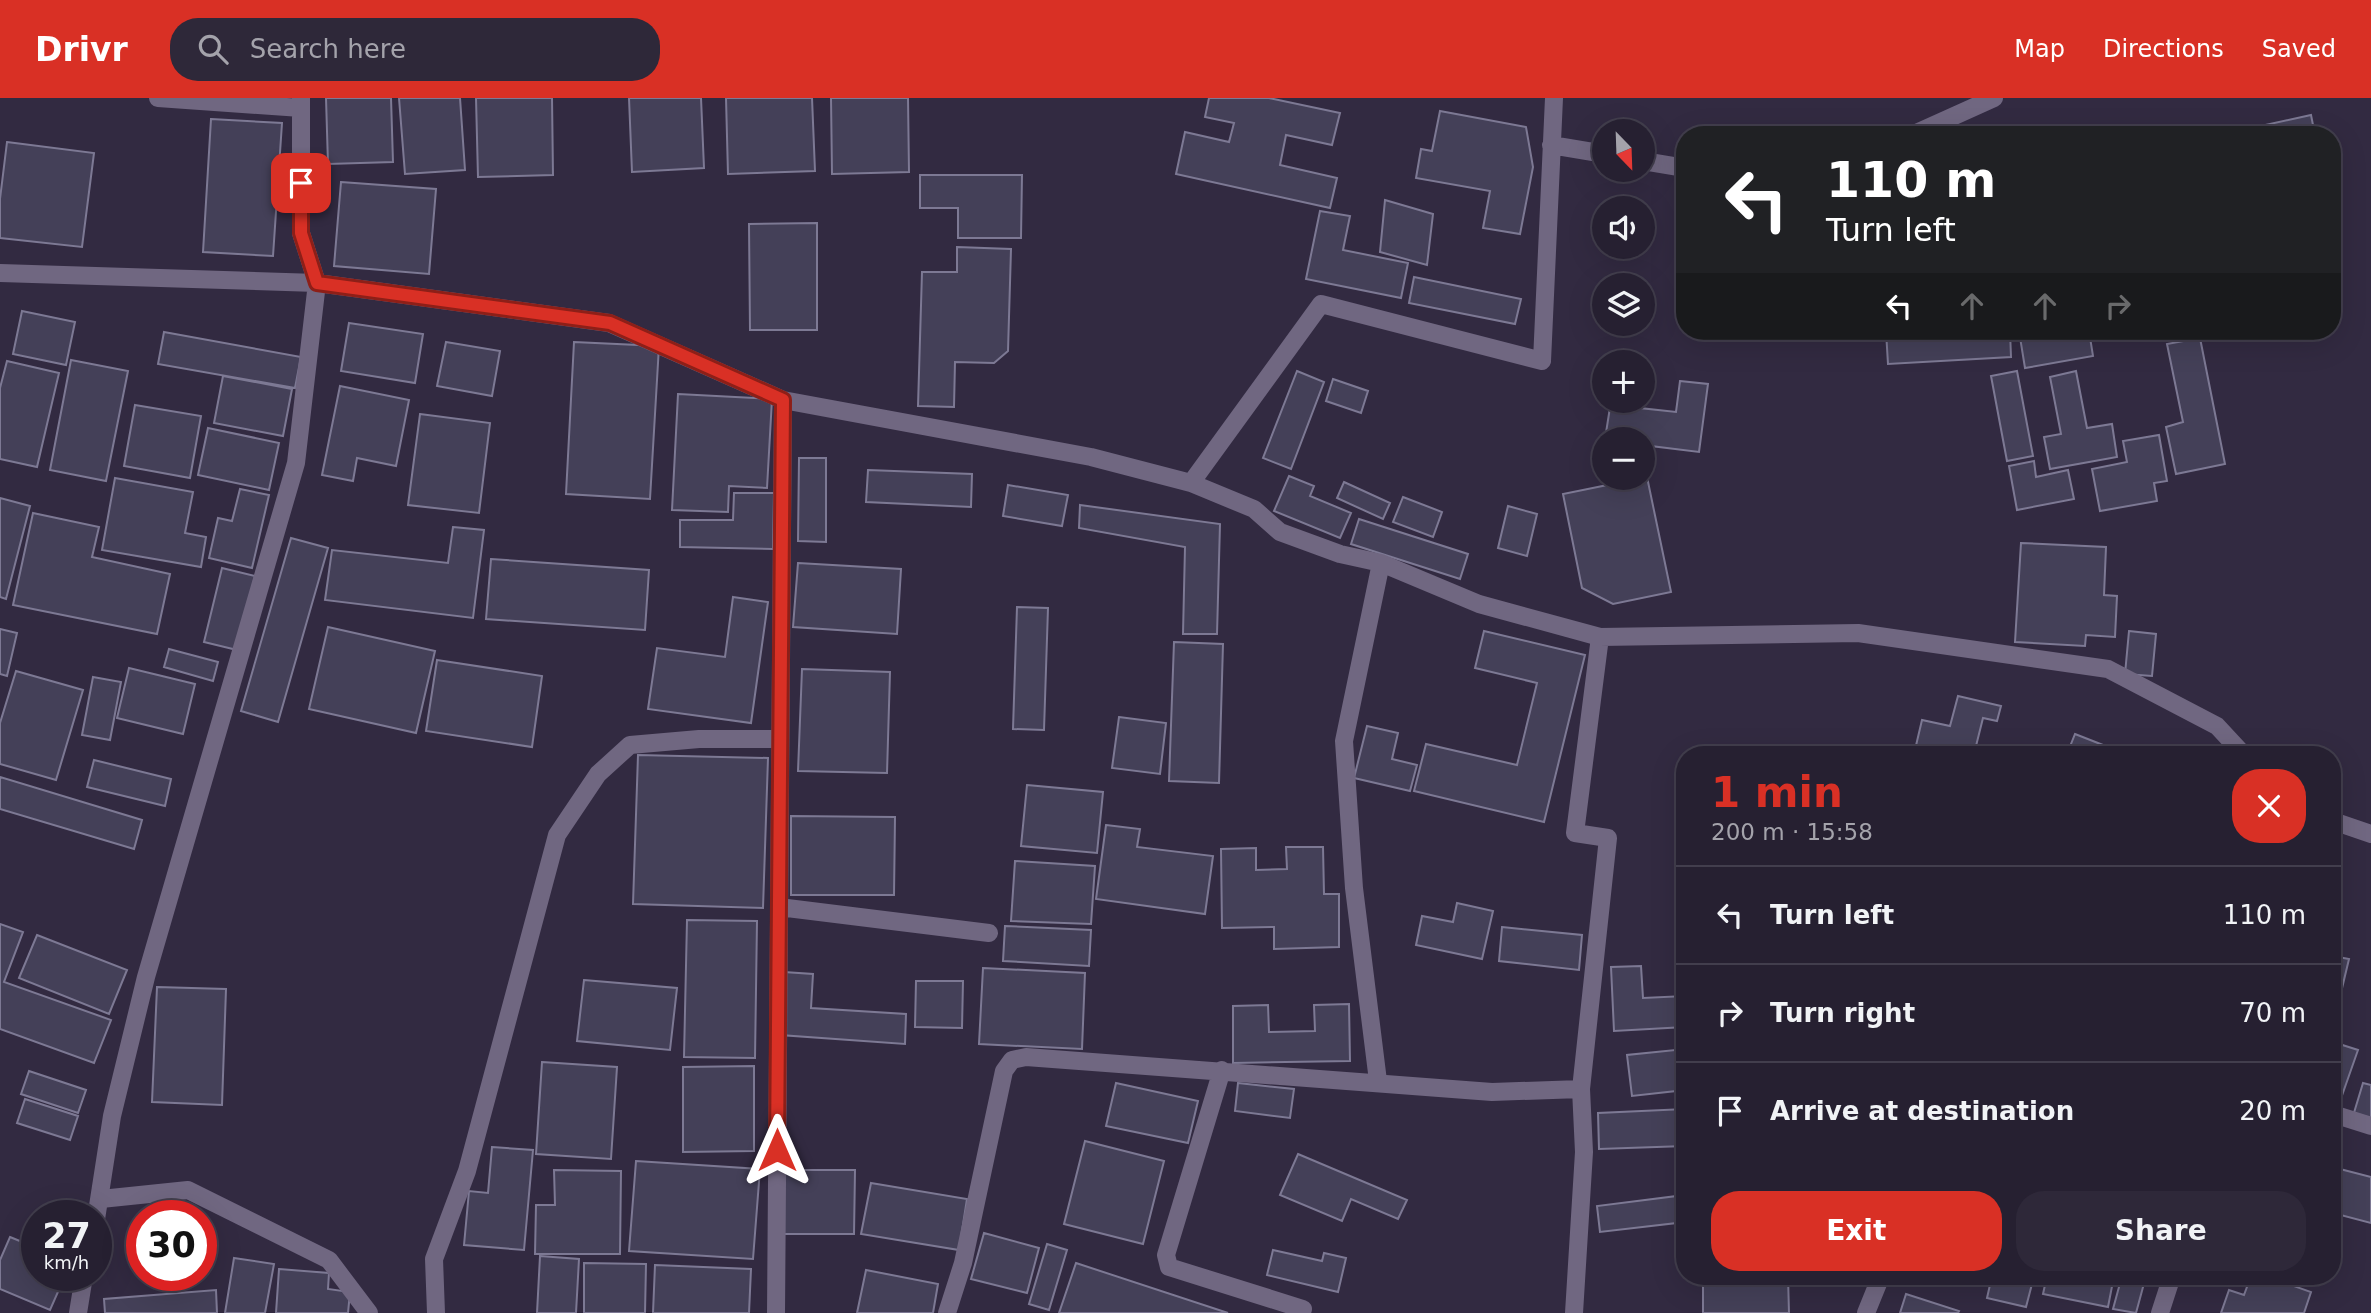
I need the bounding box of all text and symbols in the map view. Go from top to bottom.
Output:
search box [170,18,660,81]
text: Drivr [35,30,128,69]
icon: search [194,30,232,68]
text: Search here [250,34,406,64]
text: Map [2014,35,2065,63]
text: Directions [2103,35,2224,63]
text: Saved [2262,35,2336,63]
north arrow [1592,119,1656,182]
map controls [1592,119,1655,490]
text: 110 m [1826,152,1996,209]
pin [271,153,331,213]
icon: left [1711,154,1802,245]
icon: arrive [282,164,320,202]
button: sound [1592,196,1655,259]
text: Turn left [1826,211,1956,249]
button: layers [1592,273,1655,336]
icon: left [1880,287,1918,325]
icon: ahead [1953,287,1991,325]
icon: ahead [2026,287,2064,325]
icon: right [2099,287,2137,325]
button: + [1592,350,1655,413]
button: − [1592,427,1655,490]
text: 1 min [1711,768,1843,817]
button: close [2232,769,2306,843]
text: 200 m · 15:58 [1711,819,1873,845]
icon: left [1711,896,1749,934]
text: Turn left [1770,900,1894,930]
text: 110 m [2223,900,2306,930]
icon: right [1711,994,1749,1032]
text: Turn right [1770,998,1915,1028]
text: 70 m [2239,998,2306,1028]
icon: arrive [1711,1092,1749,1130]
text: Arrive at destination [1770,1096,2074,1126]
text: 20 m [2239,1096,2306,1126]
position arrow [740,1113,814,1187]
button: Exit [1711,1191,2002,1271]
button: Share [2016,1191,2306,1271]
speed limit sign: 30 [126,1200,217,1291]
text: 27 [42,1216,91,1256]
text: km/h [44,1252,89,1273]

